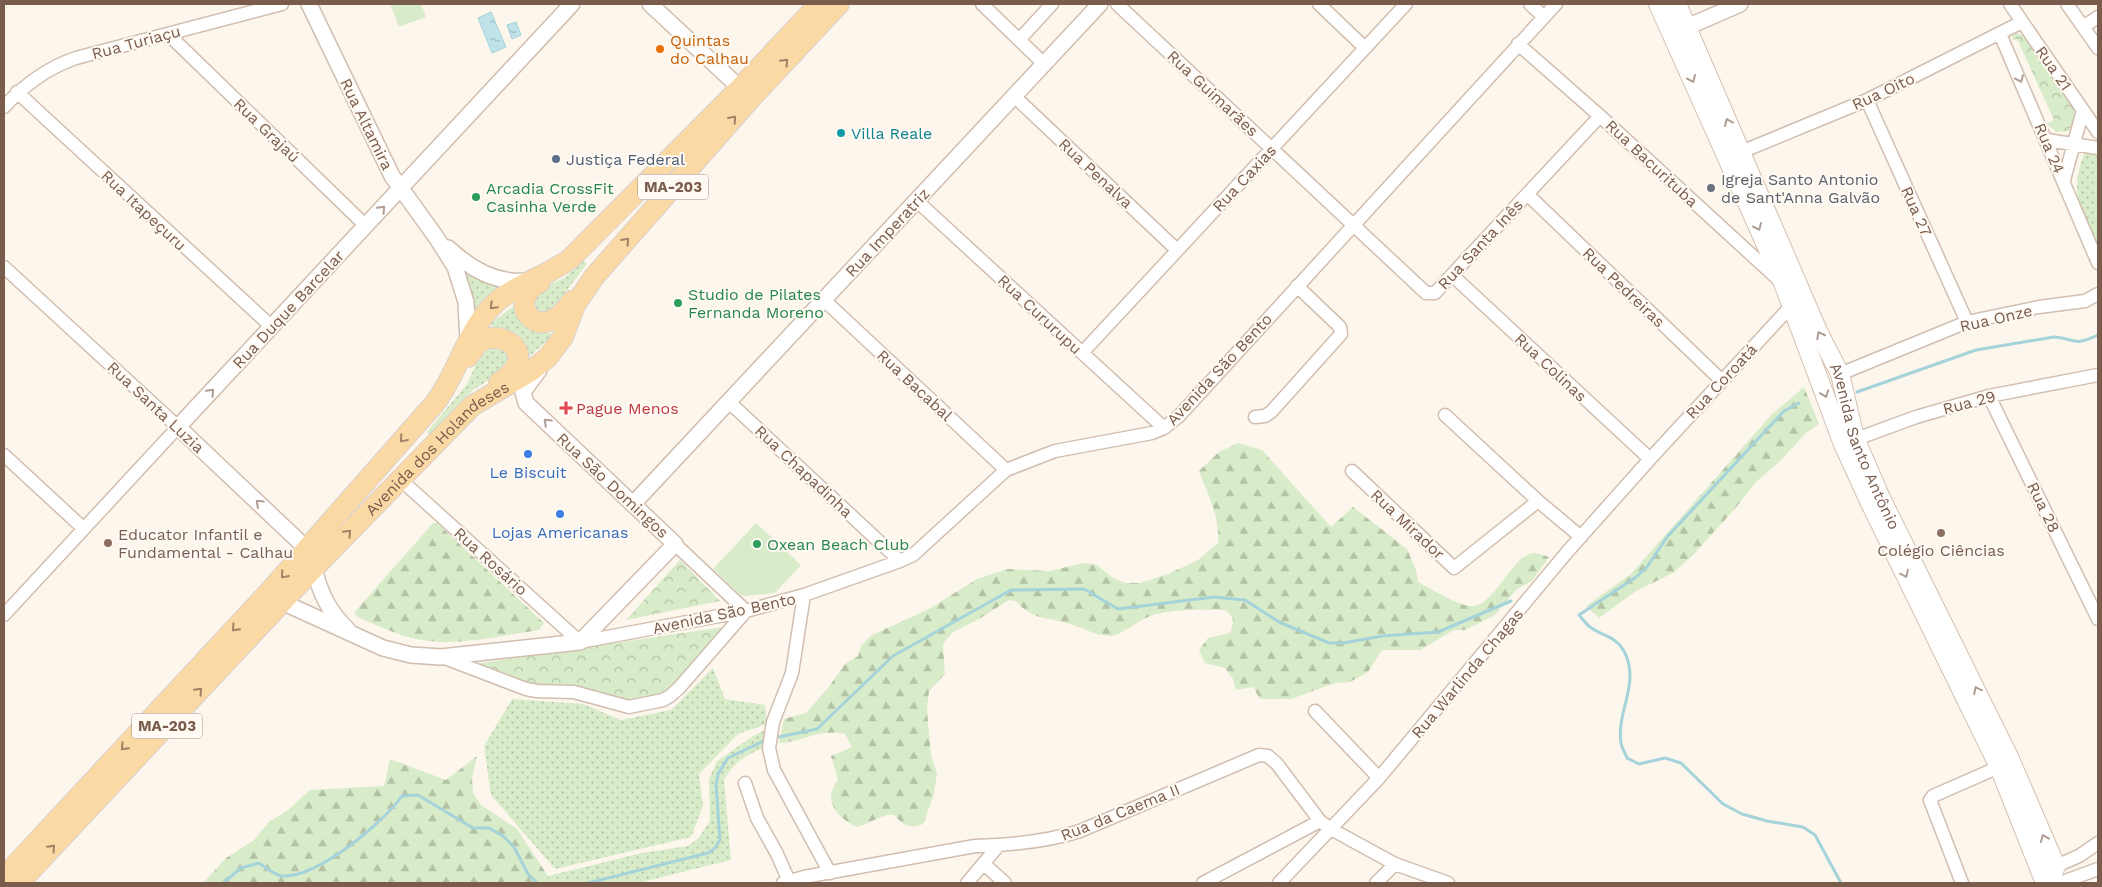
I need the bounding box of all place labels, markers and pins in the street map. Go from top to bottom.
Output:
place label: Quintas do Calhau [670,31,749,68]
marker: Quintas do Calhau [654,43,666,55]
place label: Villa Reale [851,124,932,143]
marker: Villa Reale [835,127,847,139]
place label: Justiça Federal [566,150,685,169]
marker: Justiça Federal [550,153,562,165]
place label: Igreja Santo Antonio de Sant'Anna Galvão [1721,170,1880,207]
place label: Arcadia CrossFit Casinha Verde [486,179,614,216]
marker: Igreja Santo Antonio de Sant'Anna Galvão [1705,182,1717,194]
marker: Arcadia CrossFit Casinha Verde [470,191,482,203]
place label: Studio de Pilates Fernanda Moreno [688,285,824,322]
marker: Studio de Pilates Fernanda Moreno [672,297,684,309]
place label: Pague Menos [576,399,679,418]
marker: Pague Menos [560,402,572,414]
marker: Le Biscuit [522,448,534,460]
place label: Le Biscuit [490,463,567,482]
marker: Lojas Americanas [554,508,566,520]
place label: Lojas Americanas [492,523,628,542]
place label: Educator Infantil e Fundamental - Calhau [118,525,293,562]
marker: Colégio Ciências [1935,527,1947,539]
place label: Oxean Beach Club [767,535,909,554]
marker: Educator Infantil e Fundamental - Calhau [102,537,114,549]
marker: Oxean Beach Club [751,538,763,550]
place label: Colégio Ciências [1877,541,2005,560]

